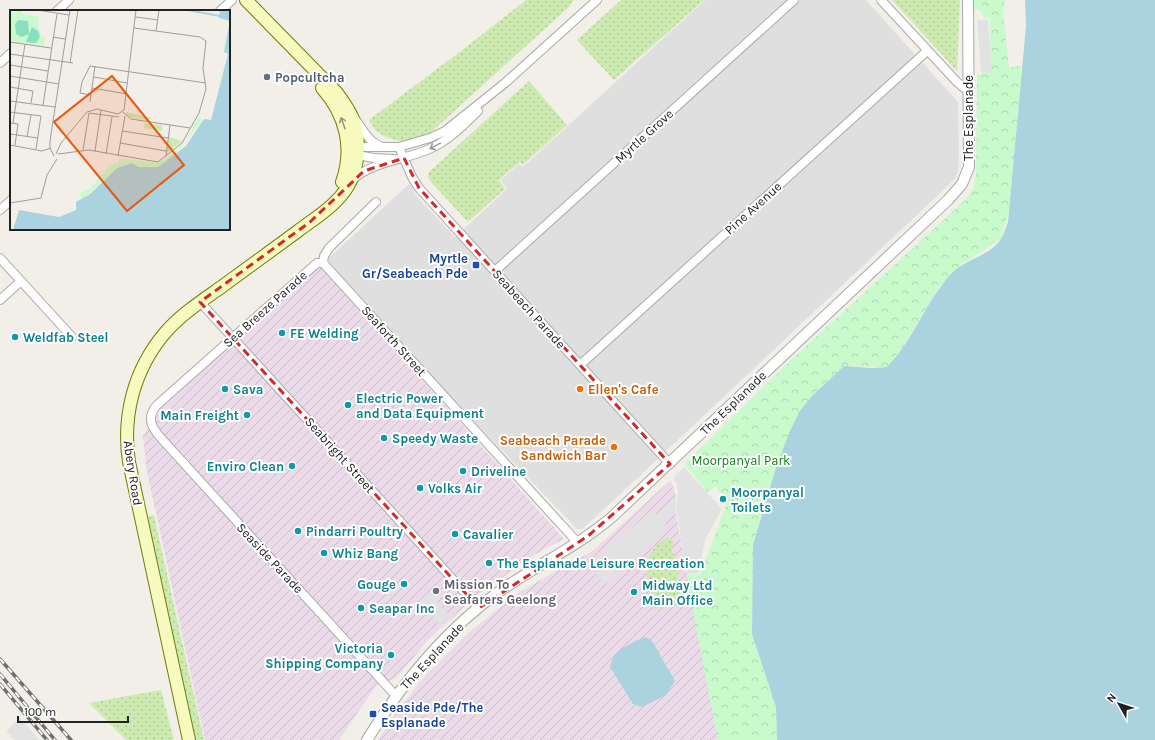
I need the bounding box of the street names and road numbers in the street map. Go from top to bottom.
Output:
street label: The Esplanade [961,75,976,161]
street label: Myrtle Grove [612,106,677,166]
street label: Pine Avenue [721,178,785,237]
street label: Seabeach Parade [489,266,569,352]
street label: Sea Breeze Parade [220,267,310,351]
street label: Seaforth Street [358,303,430,379]
street label: The Esplanade [697,368,769,438]
street label: Seabright Street [302,414,378,496]
street label: Abery Road [120,439,146,507]
street label: Seaside Parade [234,520,307,596]
street label: The Esplanade [397,619,467,693]

